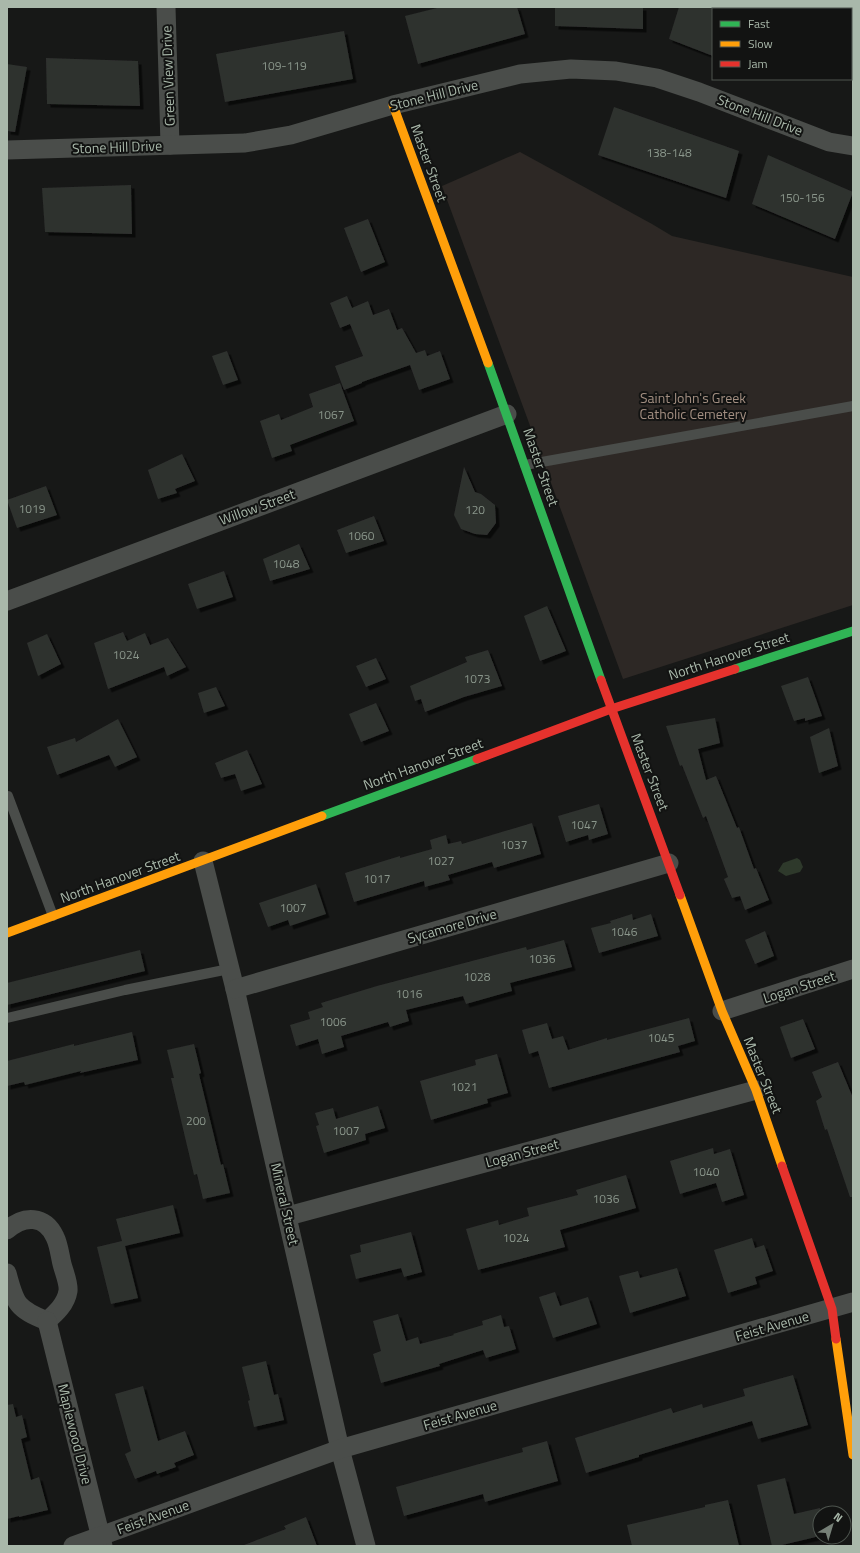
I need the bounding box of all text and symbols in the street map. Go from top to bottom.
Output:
legend [712,8,852,80]
text: Fast [748,14,771,33]
street label: Green View Drive [155,25,180,127]
text: Slow [748,34,773,53]
text: Jam [748,54,768,73]
house number: 109-119 [261,56,307,75]
street label: Stone Hill Drive [388,73,480,116]
street label: Stone Hill Drive [714,89,806,140]
street label: Master Street [406,121,453,205]
street label: Stone Hill Drive [72,134,162,159]
house number: 138-148 [646,143,692,162]
house number: 150-156 [779,188,825,207]
park label: Saint John's Greek Catholic Cemetery [640,387,747,424]
house number: 1067 [318,405,344,424]
street label: Master Street [518,425,565,509]
street label: Willow Street [216,483,298,530]
house number: 1019 [19,499,46,518]
house number: 120 [465,500,485,519]
house number: 1060 [348,526,375,545]
house number: 1048 [273,554,300,573]
street label: North Hanover Street [666,626,792,685]
house number: 1024 [113,645,140,664]
house number: 1073 [464,669,490,688]
street label: Master Street [626,730,675,814]
street label: North Hanover Street [360,732,486,795]
house number: 1047 [571,815,597,834]
house number: 1037 [501,835,527,854]
street label: North Hanover Street [57,845,183,908]
house number: 1027 [428,851,454,870]
house number: 1017 [364,869,390,888]
house number: 1007 [280,898,306,917]
street label: Sycamore Drive [405,903,499,948]
house number: 1046 [611,922,638,941]
house number: 1036 [529,949,556,968]
street label: Logan Street [760,965,838,1008]
house number: 1028 [464,967,491,986]
house number: 1016 [396,984,423,1003]
house number: 1006 [320,1012,347,1031]
house number: 1045 [648,1028,675,1047]
street label: Master Street [739,1033,788,1117]
house number: 1021 [451,1077,477,1096]
house number: 200 [186,1111,206,1130]
house number: 1007 [333,1121,359,1140]
street label: Logan Street [483,1133,561,1172]
street label: Mineral Street [266,1161,305,1247]
house number: 1040 [693,1162,720,1181]
house number: 1036 [593,1189,620,1208]
house number: 1024 [503,1228,530,1247]
street label: Feist Avenue [733,1305,811,1346]
street label: Maplewood Drive [53,1381,98,1486]
street label: Feist Avenue [421,1394,499,1435]
street label: Feist Avenue [114,1494,192,1539]
north arrow [812,1505,852,1545]
text: N [830,1508,846,1526]

